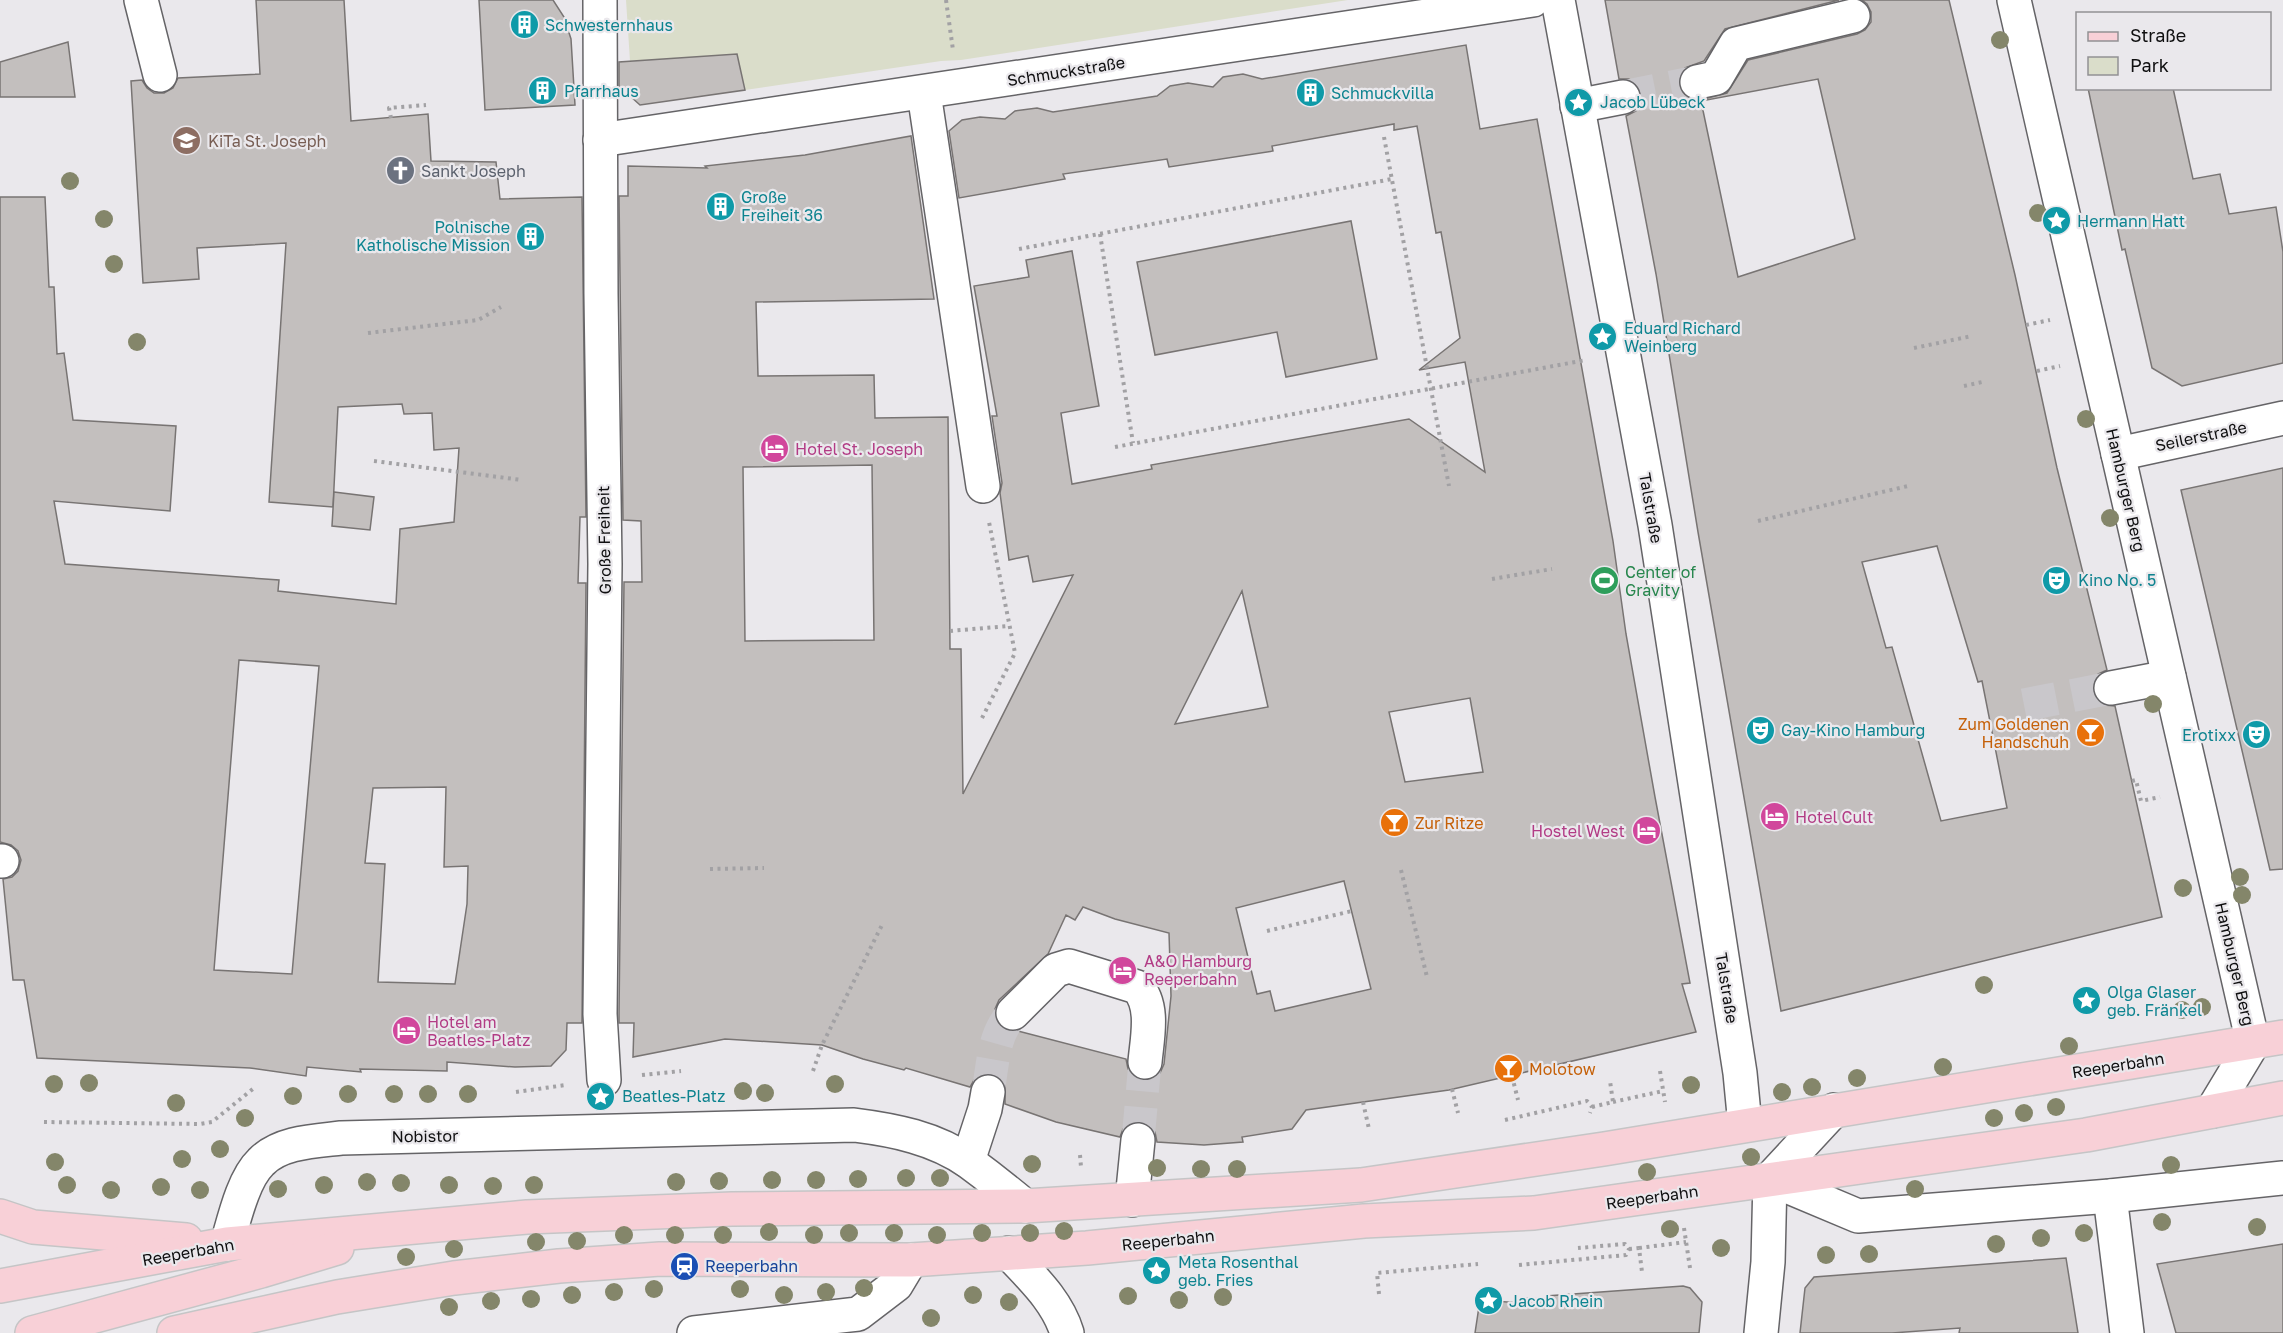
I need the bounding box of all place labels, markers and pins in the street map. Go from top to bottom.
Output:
building icon: Schwesternhaus [508,9,540,41]
place label: Schwesternhaus [545,15,673,35]
building icon: Pfarrhaus [527,75,559,107]
building icon: Schmuckvilla [1294,77,1326,109]
place label: Pfarrhaus [564,81,639,101]
place label: Schmuckvilla [1331,83,1434,103]
place icon: Jacob Lübeck [1563,86,1595,118]
place label: Jacob Lübeck [1600,92,1705,112]
school or university icon: KiTa St. Joseph [171,125,203,157]
place label: KiTa St. Joseph [208,131,326,151]
church icon: Sankt Joseph [384,155,416,187]
place label: Sankt Joseph [421,161,526,181]
place label: Große Freiheit 36 [741,187,823,225]
building icon: Große Freiheit 36 [704,190,736,222]
place icon: Hermann Hatt [2040,205,2072,237]
place label: Hermann Hatt [2077,211,2185,231]
place label: Polnische Katholische Mission [356,217,510,255]
building icon: Polnische Katholische Mission [515,220,547,252]
place label: Eduard Richard Weinberg [1624,318,1741,356]
place icon: Eduard Richard Weinberg [1587,321,1619,353]
hotel icon: Hotel St. Joseph [758,433,790,465]
place label: Hotel St. Joseph [795,439,923,459]
place label: Center of Gravity [1625,562,1696,600]
theatre icon: Kino No. 5 [2041,564,2073,596]
sports icon: Center of Gravity [1588,565,1620,597]
place label: Kino No. 5 [2078,570,2156,590]
theatre icon: Gay-Kino Hamburg [1744,714,1776,746]
place label: Zum Goldenen Handschuh [1958,714,2069,752]
bar icon: Zum Goldenen Handschuh [2074,717,2106,749]
theatre icon: Erotixx [2241,719,2273,751]
place label: Gay-Kino Hamburg [1781,720,1925,740]
place label: Erotixx [2182,725,2236,745]
hotel icon: Hotel Cult [1758,801,1790,833]
bar icon: Zur Ritze [1378,807,1410,839]
place label: Hotel Cult [1795,807,1873,827]
place label: Zur Ritze [1415,813,1484,833]
hotel icon: Hostel West [1630,815,1662,847]
place label: Hostel West [1531,821,1625,841]
place label: A&O Hamburg Reeperbahn [1144,951,1252,989]
hotel icon: A&O Hamburg Reeperbahn [1107,954,1139,986]
place label: Olga Glaser geb. Fränkel [2107,982,2202,1020]
place icon: Olga Glaser geb. Fränkel [2070,985,2102,1017]
place label: Hotel am Beatles-Platz [427,1012,530,1050]
hotel icon: Hotel am Beatles-Platz [390,1015,422,1047]
bar icon: Molotow [1492,1053,1524,1085]
place label: Molotow [1529,1059,1596,1079]
place icon: Beatles-Platz [585,1080,617,1112]
place label: Beatles-Platz [622,1086,725,1106]
station icon: Reeperbahn [668,1250,700,1282]
place label: Meta Rosenthal geb. Fries [1178,1252,1299,1290]
place icon: Meta Rosenthal geb. Fries [1141,1255,1173,1287]
place label: Reeperbahn [705,1256,798,1276]
place icon: Jacob Rhein [1472,1285,1504,1317]
place label: Jacob Rhein [1509,1291,1603,1311]

